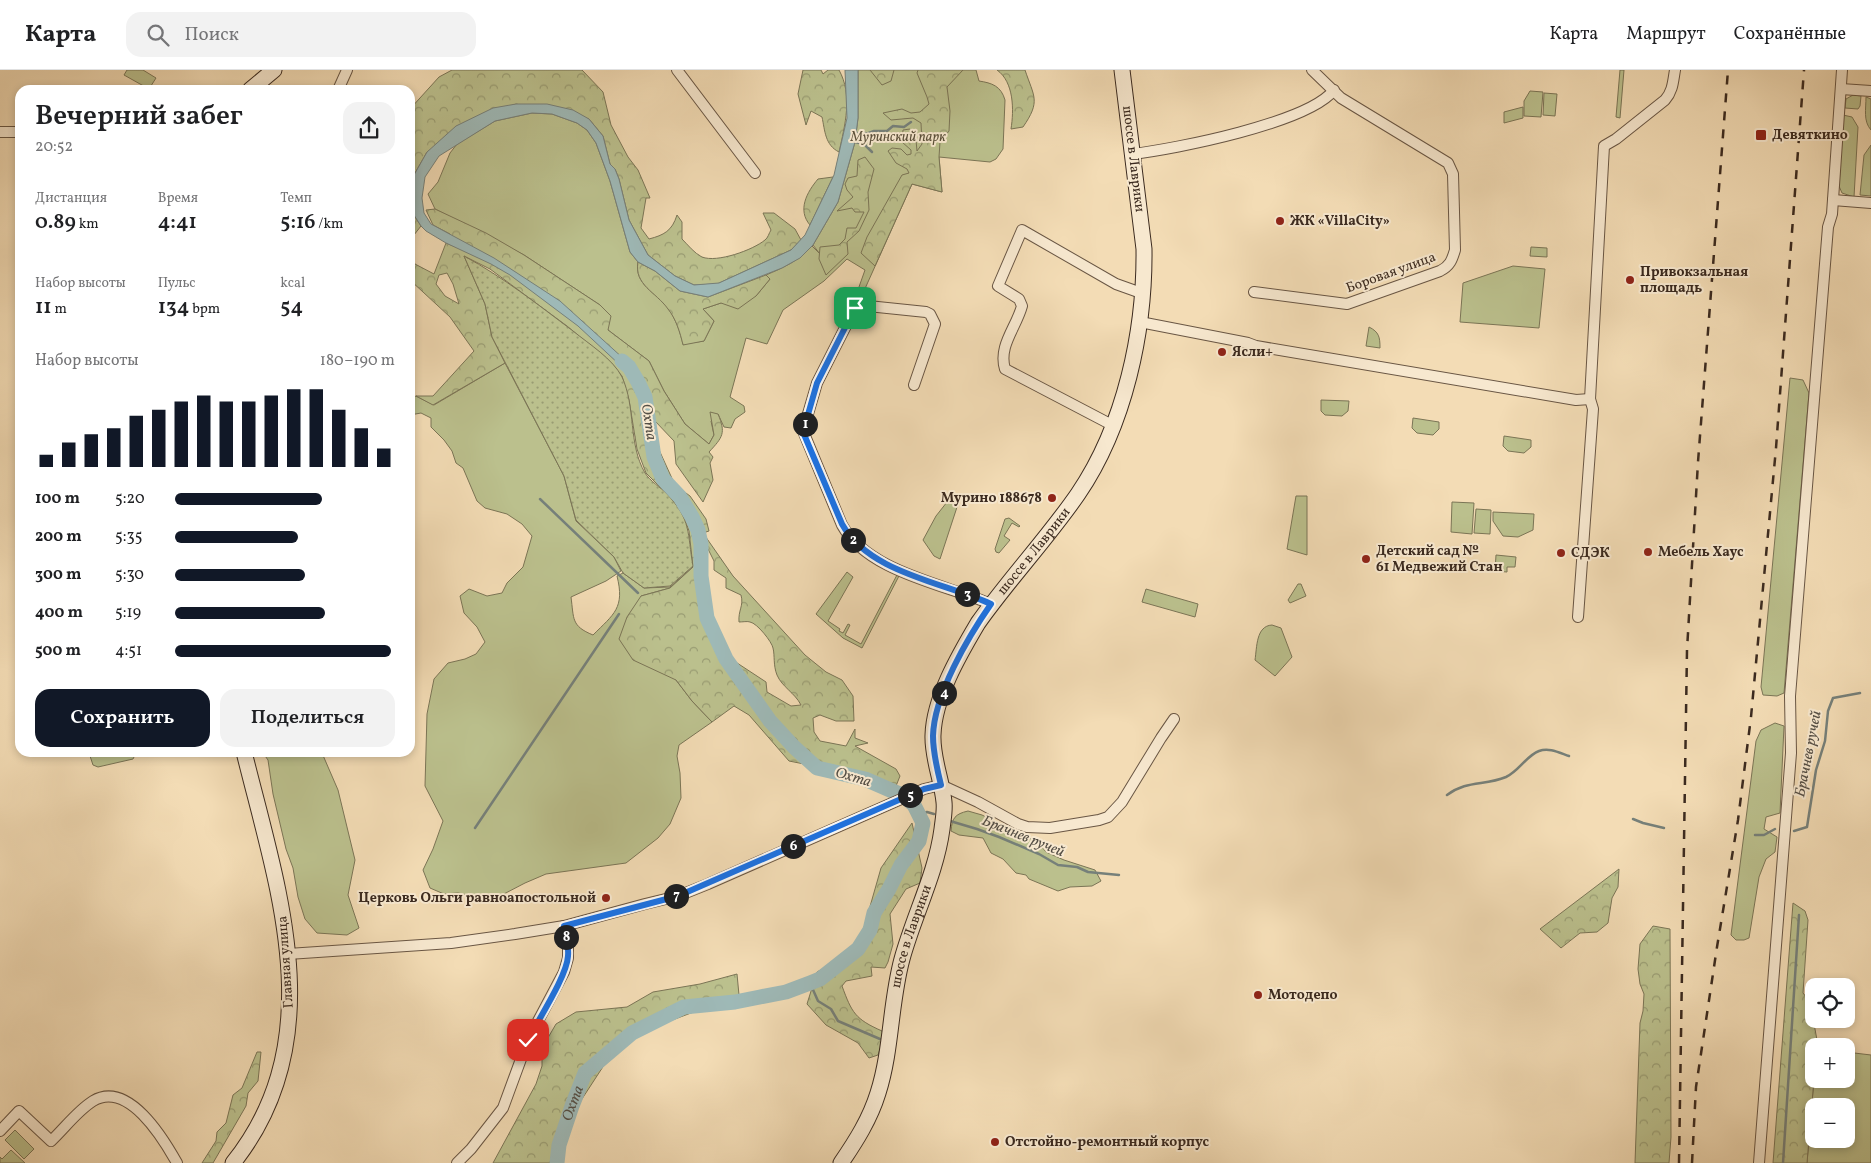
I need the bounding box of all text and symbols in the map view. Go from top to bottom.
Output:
search box [126,12,476,57]
text: Карта [25,18,96,52]
icon: search [144,21,172,49]
text: Поиск [184,22,239,48]
text: Карта [1549,22,1598,47]
text: Маршрут [1626,22,1706,47]
text: Сохранённые [1734,22,1846,47]
text: Вечерний забег [35,97,243,136]
button: share [343,102,395,154]
street label: шоссе в Лаврики [1117,105,1149,214]
place label: Девяткино [1772,126,1848,145]
park label: Муринский парк [849,128,946,147]
marker: Девяткино [1754,128,1768,142]
text: 20:52 [35,136,73,158]
text: Дистанция [35,189,107,208]
text: Время [158,189,198,208]
text: Темп [280,189,312,208]
text: 0.89 [35,208,76,237]
text: 4:41 [158,208,197,237]
text: 5:16 [280,208,315,237]
place label: ЖК «VillaCity» [1290,212,1390,231]
text: km [76,215,99,234]
text: /km [315,215,343,234]
marker: ЖК «VillaCity» [1274,215,1286,227]
street label: Боровая улица [1343,248,1439,298]
place label: Привокзальная площадь [1640,263,1748,298]
text: Набор высоты [35,274,126,293]
text: Пульс [158,274,195,293]
text: kcal [280,274,305,293]
marker: Привокзальная площадь [1624,274,1636,286]
pin [834,287,876,329]
text: 11 [35,293,52,322]
text: 134 [158,293,189,322]
text: 54 [280,293,303,322]
icon: arrive [841,294,869,322]
text: m [52,300,67,319]
text: bpm [189,300,220,319]
place label: Ясли+ [1232,343,1273,362]
marker: Ясли+ [1216,346,1228,358]
text: Набор высоты [35,350,139,372]
text: 180–190 m [320,350,395,372]
water label: Охта [635,402,661,442]
pin: 1 [792,412,818,436]
text: 1 [803,415,808,434]
text: 100 m [35,488,80,510]
text: 5:20 [115,488,145,510]
place label: Мурино 188678 [941,489,1042,508]
marker: Мурино 188678 [1046,492,1058,504]
street label: шоссе в Лаврики [993,503,1075,599]
text: 200 m [35,526,82,548]
text: 5:35 [115,526,142,548]
pin: 2 [840,528,866,552]
text: 2 [850,531,857,550]
place label: Детский сад № 61 Медвежий Стан [1376,542,1503,577]
place label: Мебель Хаус [1658,543,1744,562]
place label: СДЭК [1571,544,1610,563]
marker: Мебель Хаус [1642,546,1654,558]
marker: СДЭК [1555,547,1567,559]
marker: Детский сад № 61 Медвежий Стан [1360,553,1372,565]
text: 300 m [35,564,81,586]
text: 5:30 [115,564,144,586]
pin: 3 [954,582,980,606]
text: 3 [964,585,971,604]
text: 400 m [35,602,83,624]
text: 5:19 [115,602,141,624]
text: 500 m [35,640,81,662]
text: 4:51 [115,640,142,662]
pin: 4 [932,680,956,706]
text: 4 [940,684,949,703]
button: Сохранить [35,689,210,747]
button: Поделиться [220,689,395,747]
water label: Брачнев ручей [1790,709,1828,799]
water label: Охта [832,763,874,793]
pin: 5 [898,782,922,808]
text: 5 [907,786,914,805]
water label: Брачнев ручей [979,811,1068,863]
pin: 6 [780,834,806,858]
text: 6 [790,837,797,856]
street label: шоссе в Лаврики [886,882,937,989]
pin: 7 [664,884,688,908]
text: 7 [673,887,680,906]
place label: Церковь Ольги равноапостольной [358,889,596,908]
marker: Церковь Ольги равноапостольной [600,892,612,904]
street label: Главная улица [273,915,299,1009]
pin: 8 [554,924,578,950]
text: 8 [563,928,570,947]
map controls [1805,978,1855,1148]
button: locate [1805,978,1855,1028]
place label: Мотодепо [1268,986,1338,1005]
marker: Мотодепо [1252,989,1264,1001]
pin [507,1019,549,1061]
icon: check [514,1026,542,1054]
button: + [1805,1038,1855,1088]
water label: Охта [557,1082,590,1124]
button: − [1805,1098,1855,1148]
place label: Отстойно-ремонтный корпус [1005,1133,1210,1152]
marker: Отстойно-ремонтный корпус [989,1136,1001,1148]

